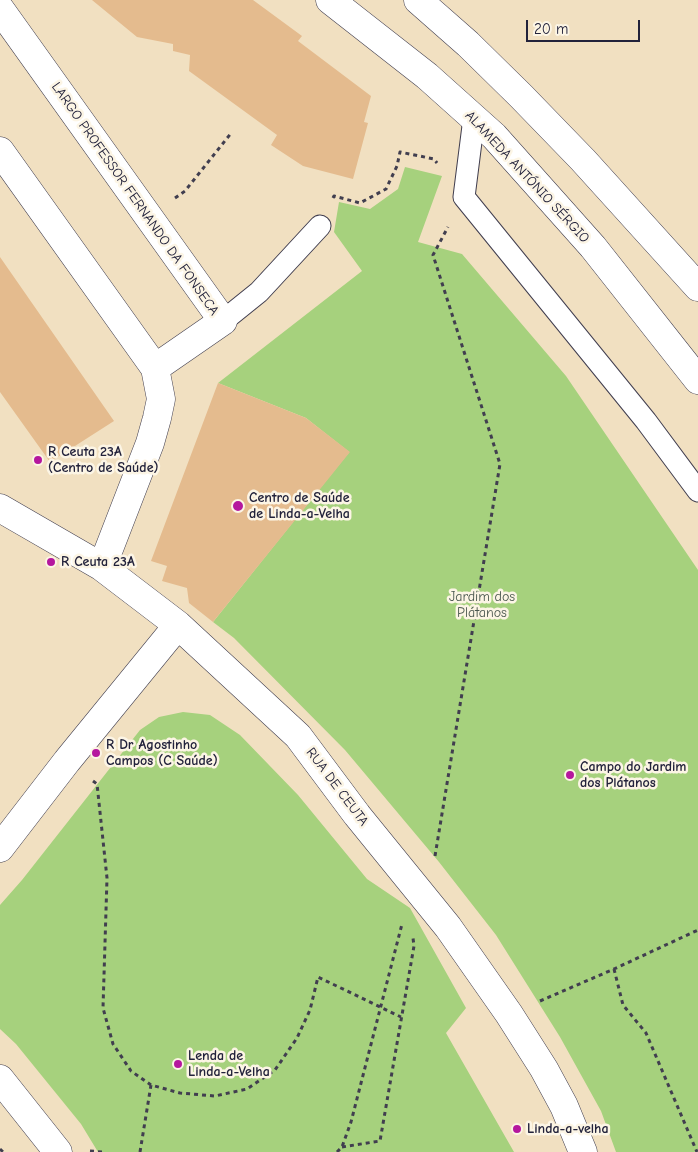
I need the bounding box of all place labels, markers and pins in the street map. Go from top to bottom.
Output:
place label: R Ceuta 23A (Centro de Saúde) [48,444,159,477]
marker: R Ceuta 23A (Centro de Saúde) [32,454,44,466]
place label: Centro de Saúde de Linda-a-Velha [249,490,350,522]
marker: Centro de Saúde de Linda-a-Velha [231,499,245,513]
place label: R Ceuta 23A [61,554,135,570]
marker: R Ceuta 23A [45,556,57,568]
place label: R Dr Agostinho Campos (C Saúde) [106,737,218,770]
marker: R Dr Agostinho Campos (C Saúde) [90,747,102,759]
place label: Campo do Jardim dos Plátanos [580,759,686,792]
marker: Campo do Jardim dos Plátanos [564,769,576,781]
place label: Lenda de Linda-a-Velha [188,1048,270,1080]
marker: Lenda de Linda-a-Velha [172,1058,184,1070]
place label: Linda-a-velha [527,1121,609,1137]
marker: Linda-a-velha [511,1123,523,1135]

